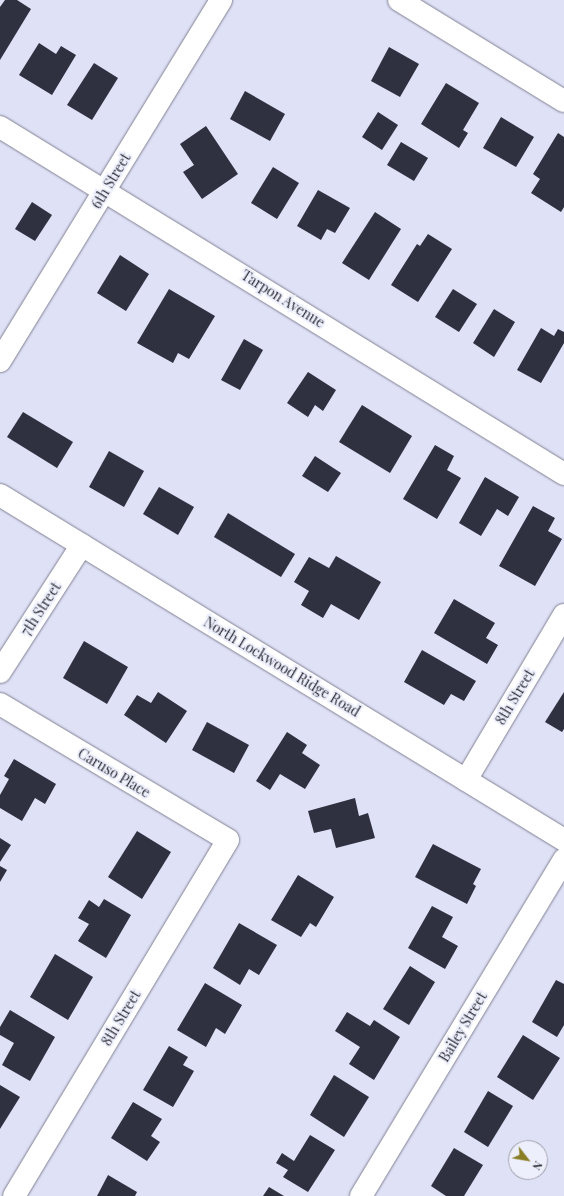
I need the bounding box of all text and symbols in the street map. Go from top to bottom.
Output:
street label: 6th Street [88,150,134,212]
street label: Tarpon Avenue [238,267,328,331]
street label: 7th Street [18,579,64,639]
street label: North Lockwood Ridge Road [201,614,363,720]
street label: 8th Street [492,666,538,728]
street label: Caruso Place [75,745,153,801]
street label: 8th Street [98,987,144,1049]
street label: Bailey Street [436,989,490,1065]
north arrow [508,1140,548,1180]
text: N [529,1159,546,1173]

